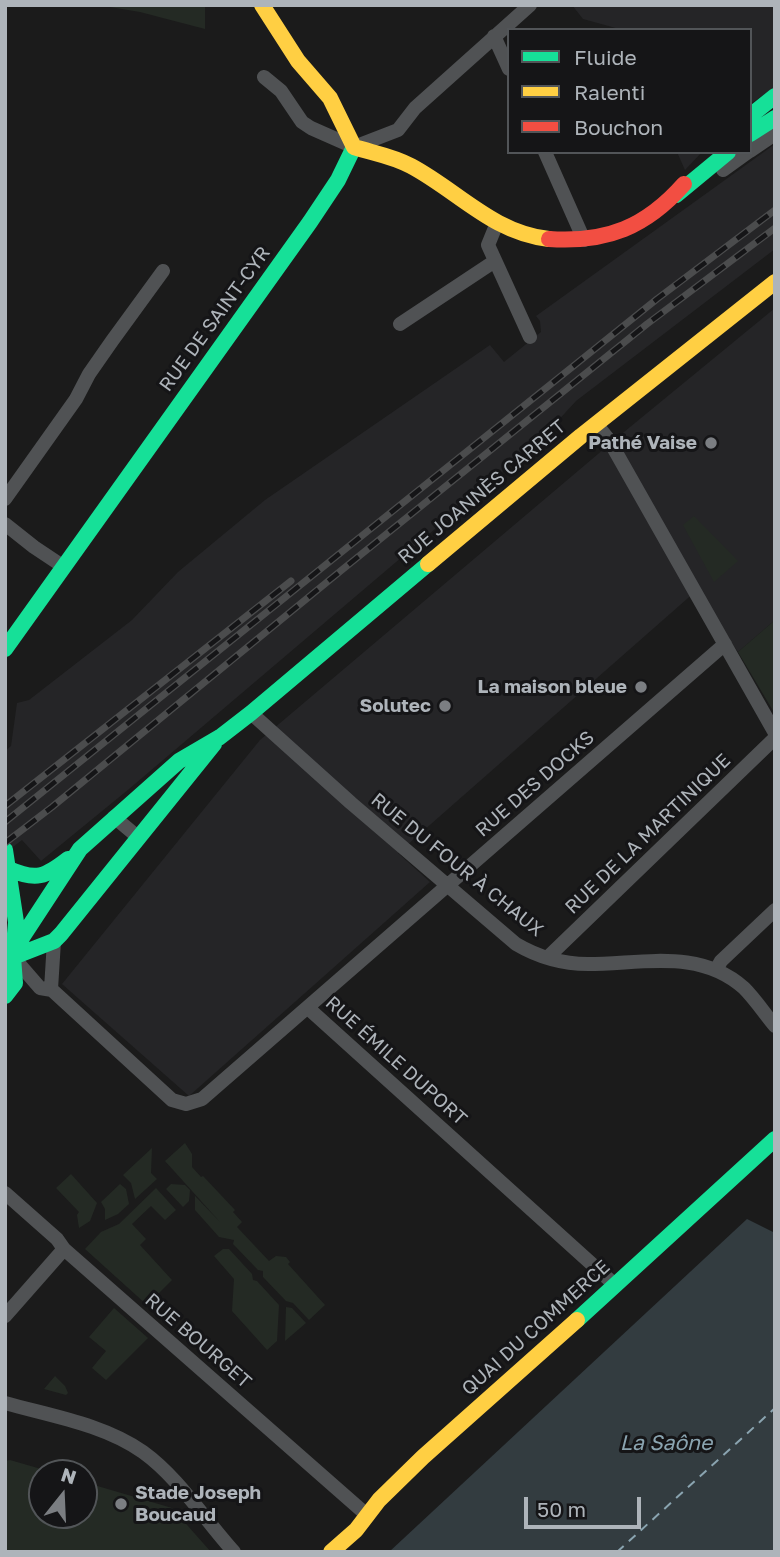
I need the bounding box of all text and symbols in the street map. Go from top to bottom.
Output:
legend [507,28,752,154]
text: Fluide [574,44,637,70]
text: Ralenti [574,79,645,105]
text: Bouchon [574,114,663,140]
street label: RUE DE SAINT-CYR [155,242,275,396]
street label: RUE JOANNÈS CARRET [393,415,571,569]
place label: Pathé Vaise [588,432,697,454]
marker: Pathé Vaise [703,435,719,451]
place label: La maison bleue [477,676,627,698]
marker: La maison bleue [633,679,649,695]
place label: Solutec [359,695,431,717]
marker: Solutec [437,698,453,714]
street label: RUE DES DOCKS [471,726,599,842]
street label: RUE DE LA MARTINIQUE [561,749,735,919]
street label: RUE DU FOUR À CHAUX [366,788,548,942]
street label: RUE ÉMILE DUPORT [321,992,471,1130]
street label: QUAI DU COMMERCE [457,1255,615,1401]
street label: RUE BOURGET [140,1289,256,1393]
water label: La Saône [620,1430,712,1456]
north arrow [28,1459,98,1529]
text: N [59,1462,79,1489]
place label: Stade Joseph Boucaud [135,1482,261,1526]
scale bar [528,1484,645,1528]
marker: Stade Joseph Boucaud [113,1496,129,1512]
text: 50 m [537,1496,586,1522]

